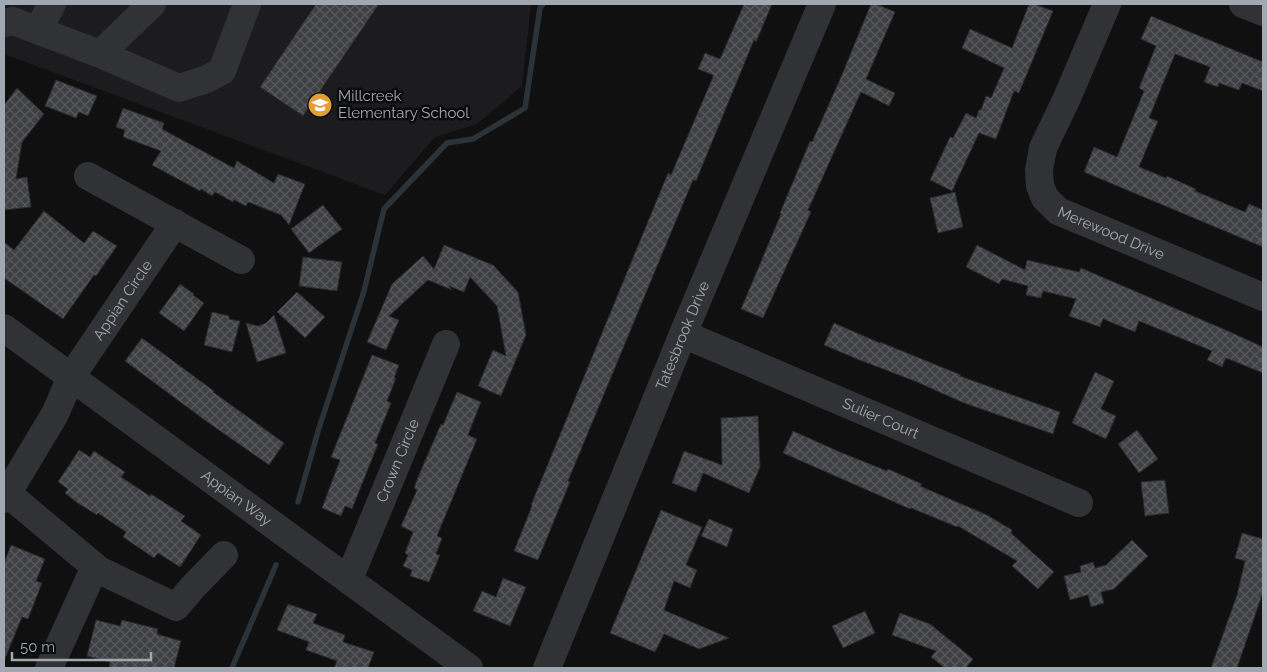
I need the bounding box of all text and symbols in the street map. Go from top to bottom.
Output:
place label: Millcreek Elementary School [338,87,470,122]
school or university icon: Millcreek Elementary School [307,92,333,118]
street label: Merewood Drive [1055,203,1167,264]
street label: Appian Circle [89,257,156,344]
street label: Tatesbrook Drive [652,278,713,393]
street label: Sulier Court [840,394,922,443]
street label: Crown Circle [373,416,423,505]
street label: Appian Way [198,466,275,530]
scale bar [12,630,151,662]
text: 50 m [20,638,55,656]

